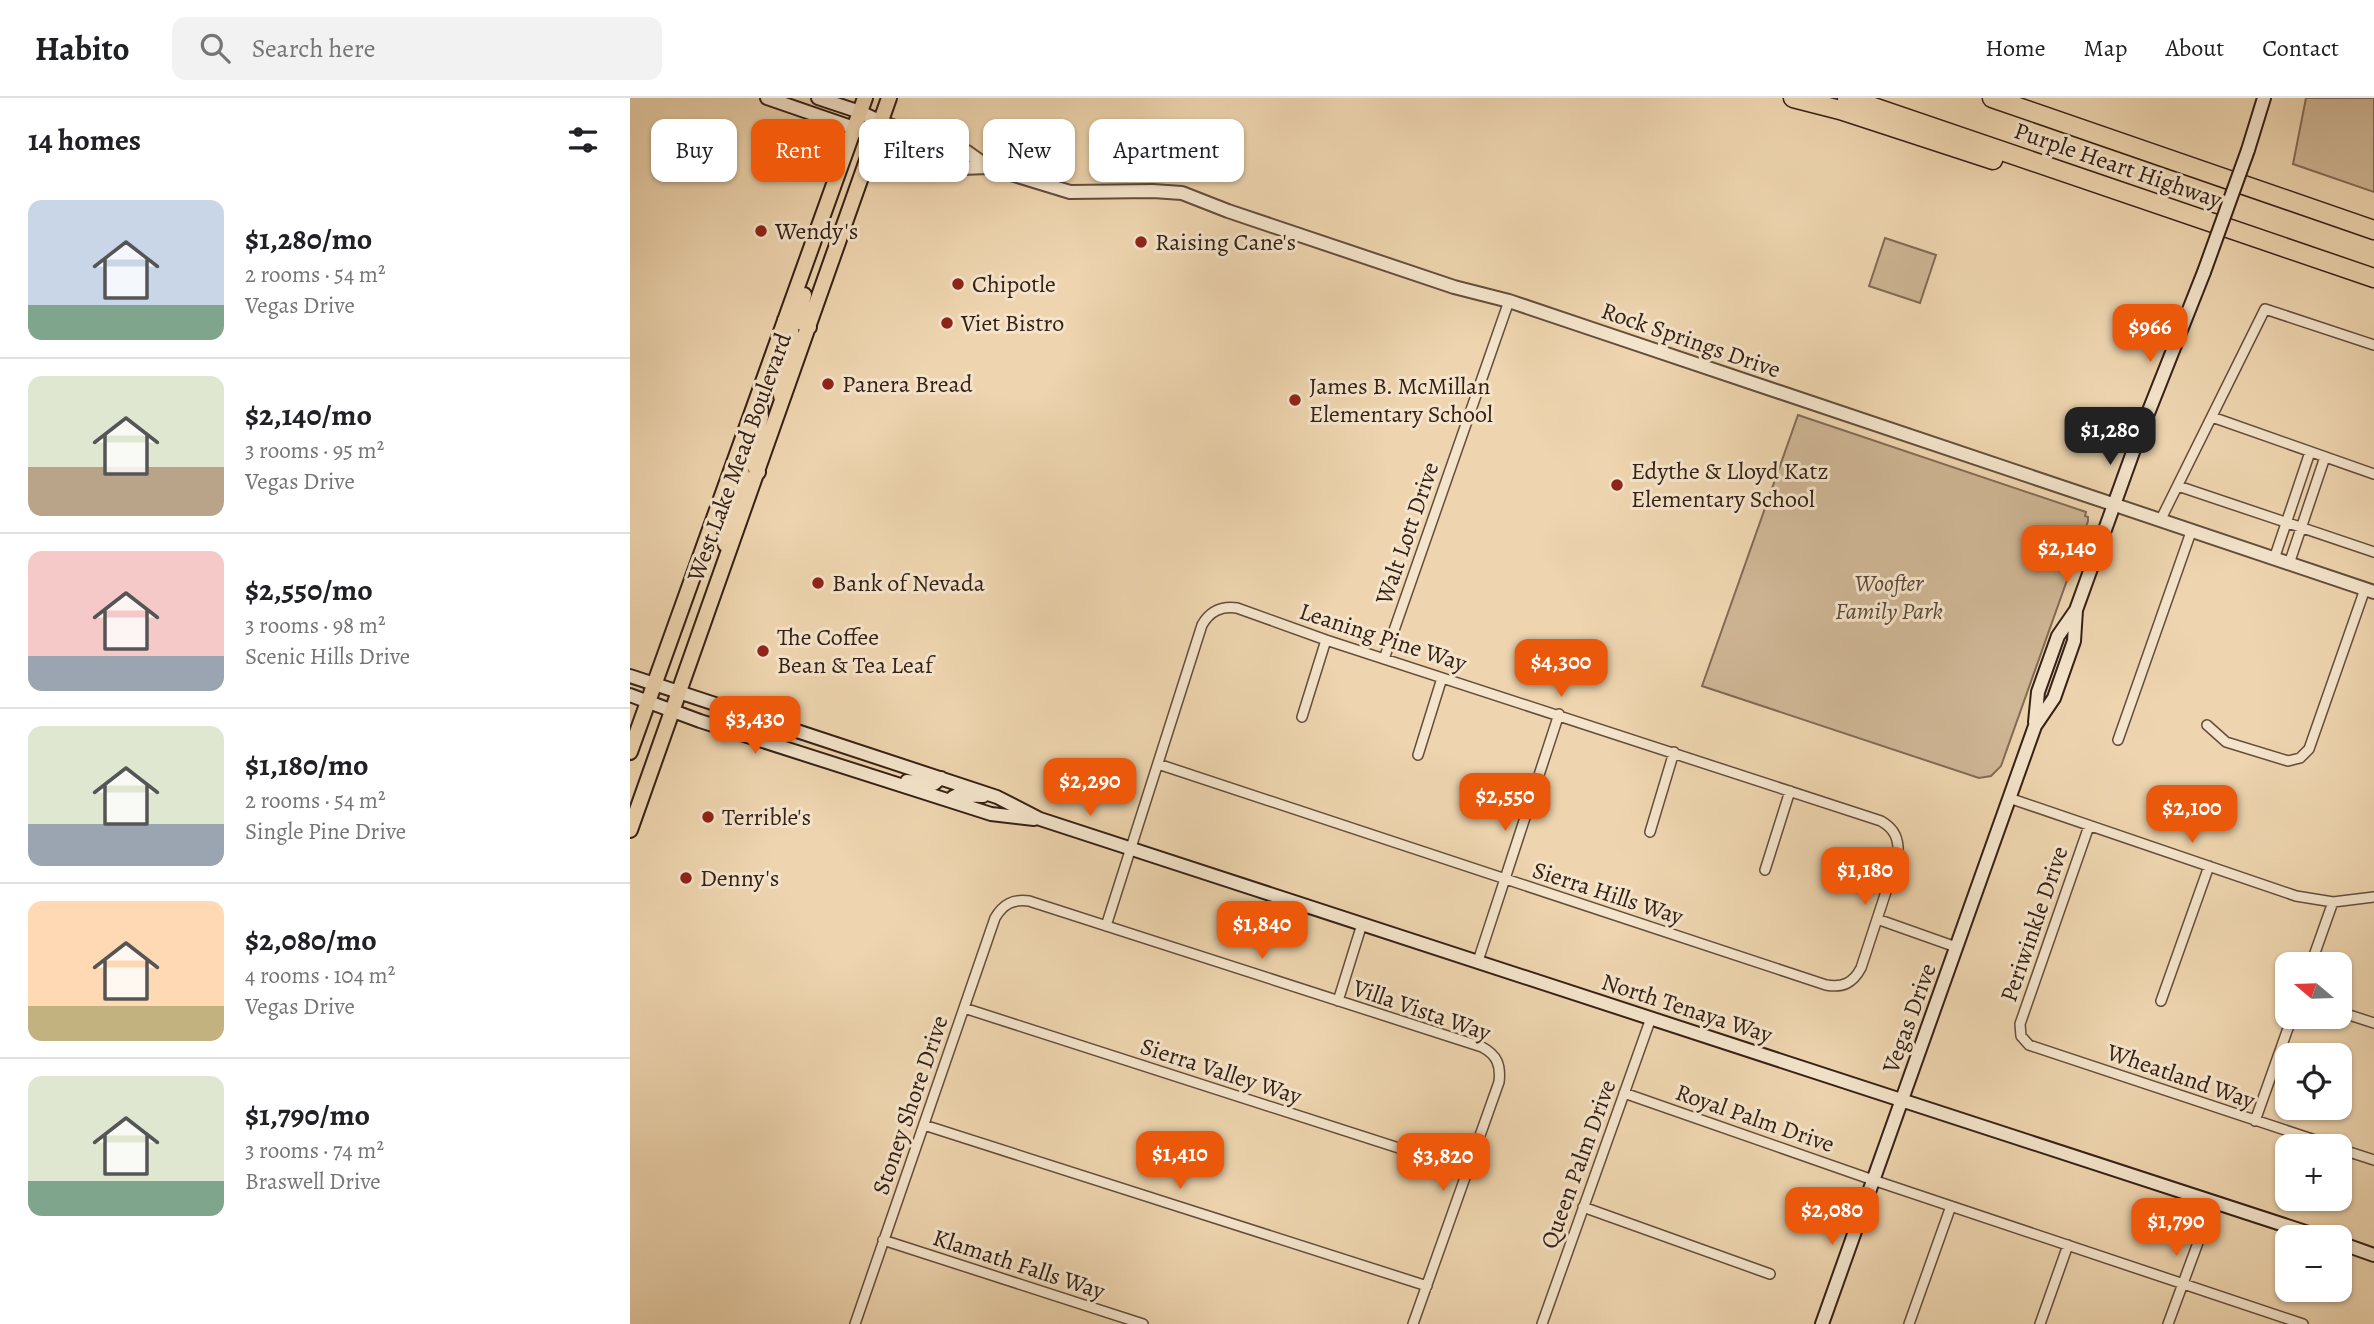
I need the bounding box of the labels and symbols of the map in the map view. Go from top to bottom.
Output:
street label: Purple Heart Highway [2010,114,2226,216]
place label: Wendy's [774,215,858,247]
marker: Wendy's [753,223,769,239]
place label: Raising Cane's [1155,226,1296,258]
marker: Raising Cane's [1133,234,1149,250]
place label: Chipotle [972,268,1056,300]
marker: Chipotle [950,276,966,292]
street label: Rock Springs Drive [1597,294,1785,386]
pin: $966 [2109,304,2191,364]
place label: Viet Bistro [960,307,1064,339]
marker: Viet Bistro [939,315,955,331]
street label: West Lake Mead Boulevard [679,328,799,587]
place label: Panera Bread [842,368,973,400]
place label: James B. McMillan Elementary School [1309,370,1493,430]
marker: Panera Bread [820,376,836,392]
marker: James B. McMillan Elementary School [1287,392,1303,408]
pin: $1,280 [2053,408,2167,467]
place label: Edythe & Lloyd Katz Elementary School [1631,455,1829,515]
street label: Walt Lott Drive [1367,457,1446,609]
marker: Edythe & Lloyd Katz Elementary School [1609,477,1625,493]
pin: $2,140 [2010,526,2124,585]
place label: Bank of Nevada [832,567,986,599]
park label: Woofter Family Park [1835,567,1943,627]
marker: Bank of Nevada [810,575,826,591]
street label: Leaning Pine Way [1295,595,1471,679]
place label: The Coffee Bean & Tea Leaf [777,621,936,681]
pin: $4,300 [1504,640,1618,699]
marker: The Coffee Bean & Tea Leaf [755,643,771,659]
pin: $3,430 [698,696,812,756]
pin: $2,290 [1033,758,1147,818]
pin: $2,550 [1448,774,1562,833]
pin: $2,100 [2135,786,2249,845]
place label: Terrible's [722,801,811,833]
marker: Terrible's [700,809,716,825]
street label: Periwinkle Drive [1992,842,2076,1006]
pin: $1,180 [1808,848,1922,907]
street label: Sierra Hills Way [1529,854,1688,933]
place label: Denny's [700,862,780,894]
marker: Denny's [678,870,694,886]
pin: $1,840 [1205,902,1319,961]
north arrow [2275,952,2352,1029]
street label: Vegas Drive [1874,959,1944,1078]
street label: North Tenaya Way [1597,965,1777,1051]
street label: Villa Vista Way [1348,971,1496,1049]
street label: Stoney Shore Drive [864,1011,956,1199]
street label: Sierra Valley Way [1136,1030,1306,1112]
street label: Wheatland Way [2102,1035,2260,1116]
street label: Queen Palm Drive [1533,1075,1623,1253]
street label: Royal Palm Drive [1671,1076,1839,1160]
pin: $1,410 [1123,1132,1237,1191]
pin: $3,820 [1386,1134,1500,1193]
pin: $2,080 [1775,1188,1889,1247]
pin: $1,790 [2119,1198,2233,1258]
street label: Klamath Falls Way [929,1221,1109,1307]

